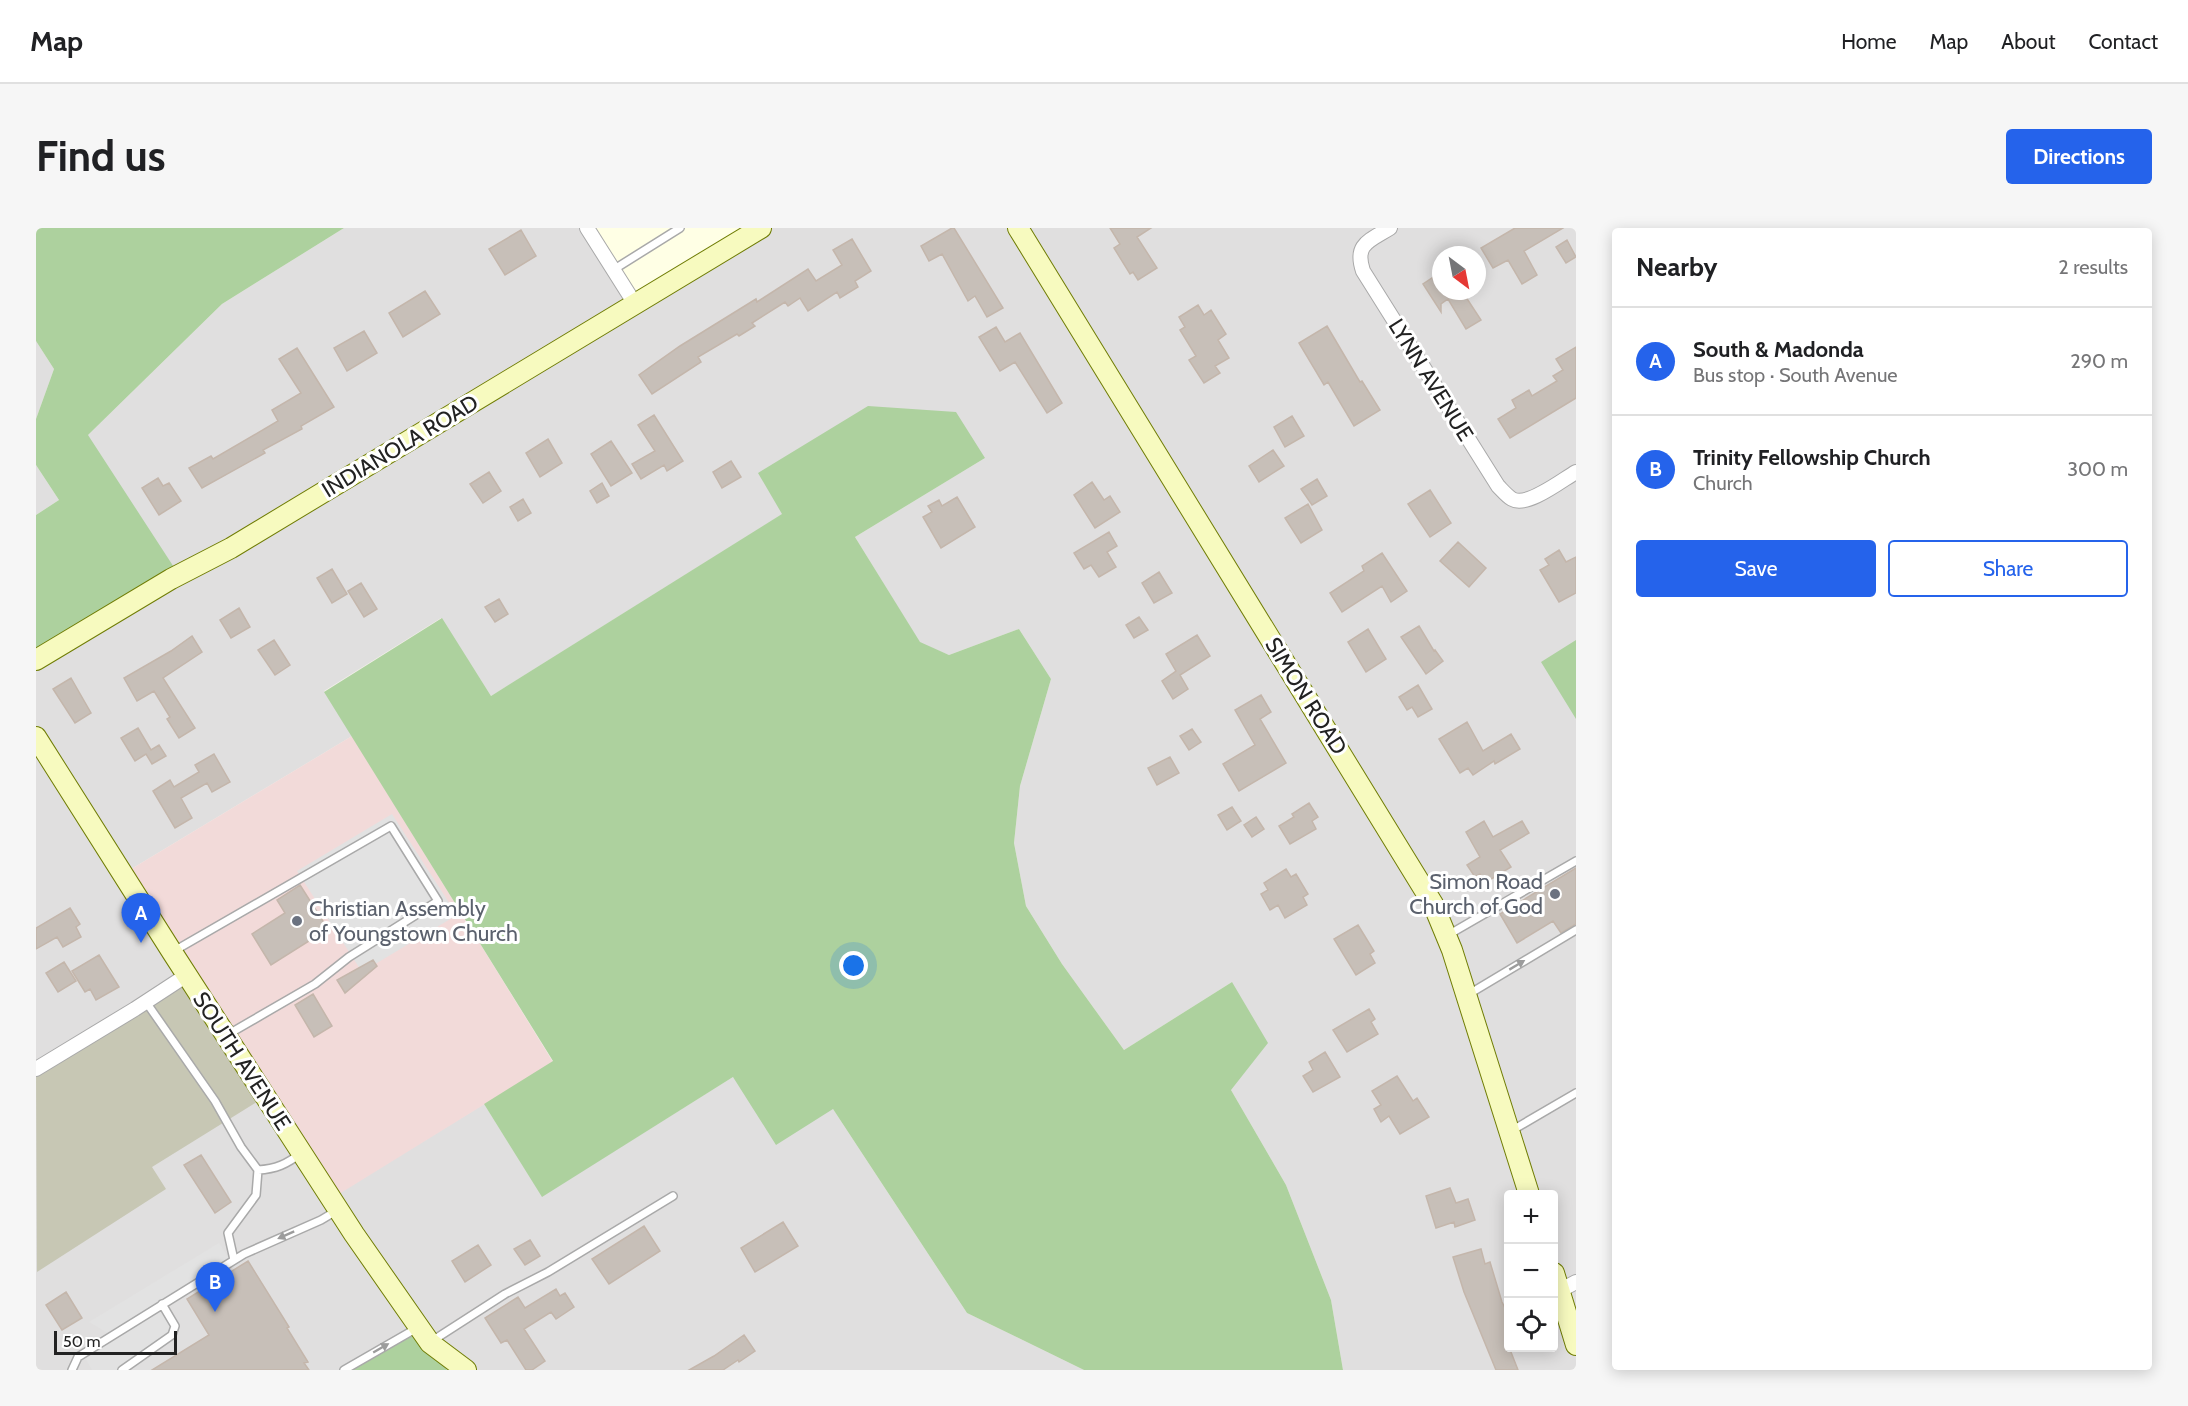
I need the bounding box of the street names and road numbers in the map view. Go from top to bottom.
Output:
street label: LYNN AVENUE [1383,314,1479,446]
street label: INDIANOLA ROAD [317,389,483,503]
street label: SIMON ROAD [1259,632,1353,760]
street label: SOUTH AVENUE [187,987,297,1135]

